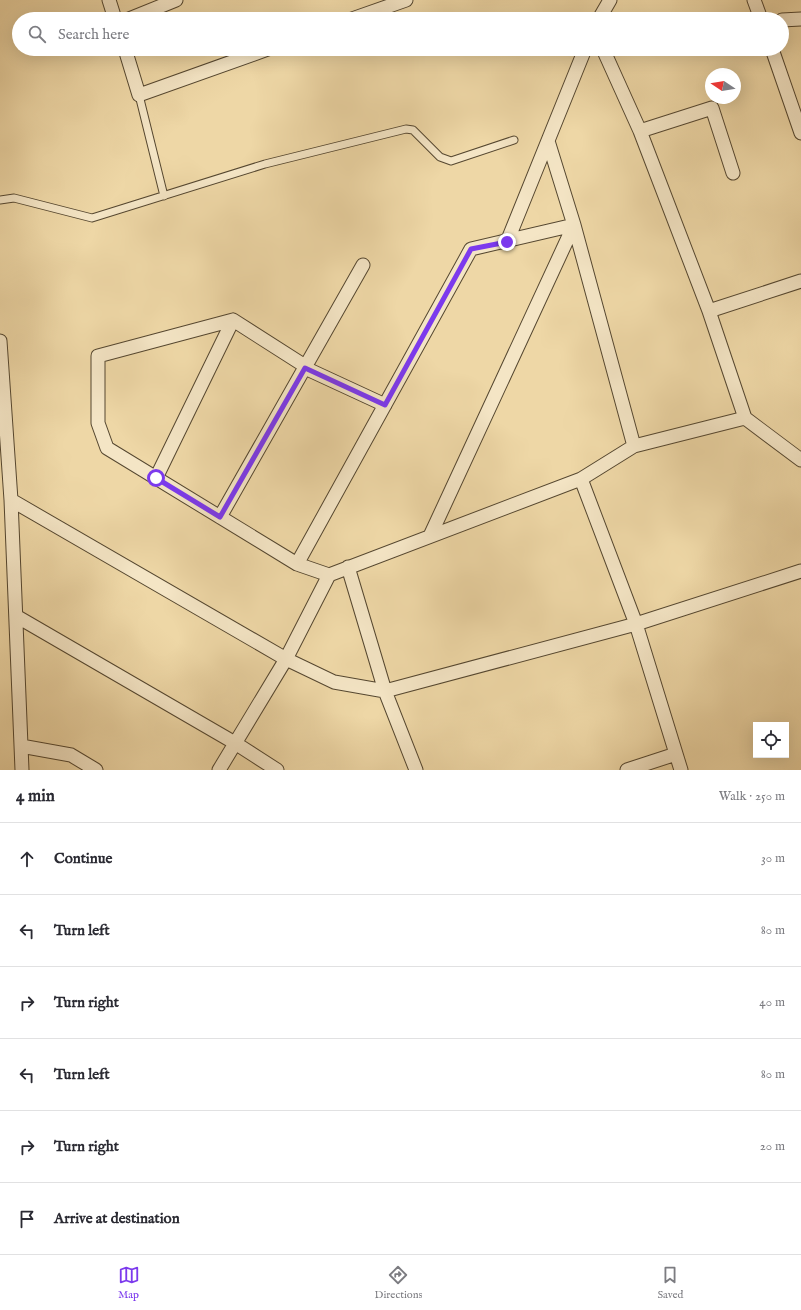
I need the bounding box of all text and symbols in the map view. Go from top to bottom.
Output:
search box [12,12,789,56]
icon: search [26,23,48,45]
text: Search here [58,25,129,44]
north arrow [705,68,741,104]
route end [498,233,516,251]
route start [147,469,165,487]
map controls [753,722,789,758]
button: locate [753,722,789,758]
text: 4 min [16,786,55,807]
text: Walk · 250 m [719,788,785,805]
icon: ahead [16,848,38,870]
text: Continue [54,849,112,868]
text: 30 m [761,850,785,867]
icon: left [16,920,38,942]
text: Turn left [54,921,110,940]
text: 80 m [761,922,785,939]
icon: right [16,992,38,1014]
text: Turn right [54,993,119,1012]
text: 40 m [759,994,785,1011]
icon: left [16,1064,38,1086]
text: Turn left [54,1065,110,1084]
text: 80 m [761,1066,785,1083]
icon: right [16,1136,38,1158]
text: Turn right [54,1137,119,1156]
text: 20 m [760,1138,785,1155]
icon: arrive [16,1208,38,1230]
text: Arrive at destination [54,1209,180,1228]
tab: Map [118,1264,140,1302]
tab: Directions [375,1264,422,1302]
tab: Saved [657,1264,683,1302]

